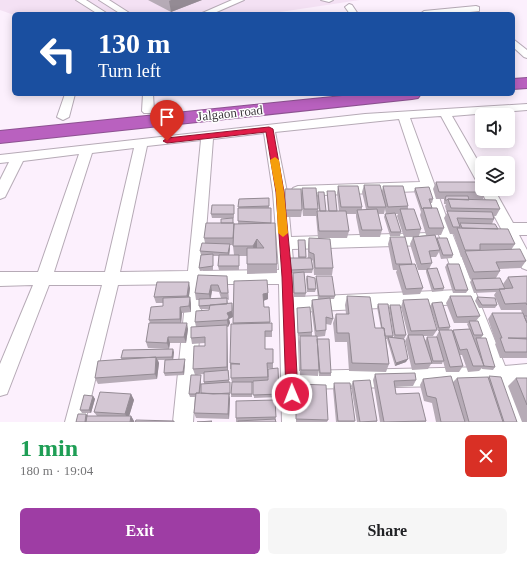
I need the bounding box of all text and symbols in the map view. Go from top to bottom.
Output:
icon: left [32,28,84,80]
text: 130 m [98,28,170,59]
text: Turn left [98,61,161,81]
pin [150,100,184,141]
street label: Jalgaon road [196,102,264,124]
icon: arrive [156,106,178,128]
map controls [475,108,515,196]
button: sound [475,108,515,148]
button: layers [475,156,515,196]
position arrow [271,373,313,415]
text: 1 min [20,435,78,461]
button: close [465,435,507,477]
text: 180 m · 19:04 [20,463,93,478]
button: Exit [20,508,260,554]
button: Share [268,508,507,554]

